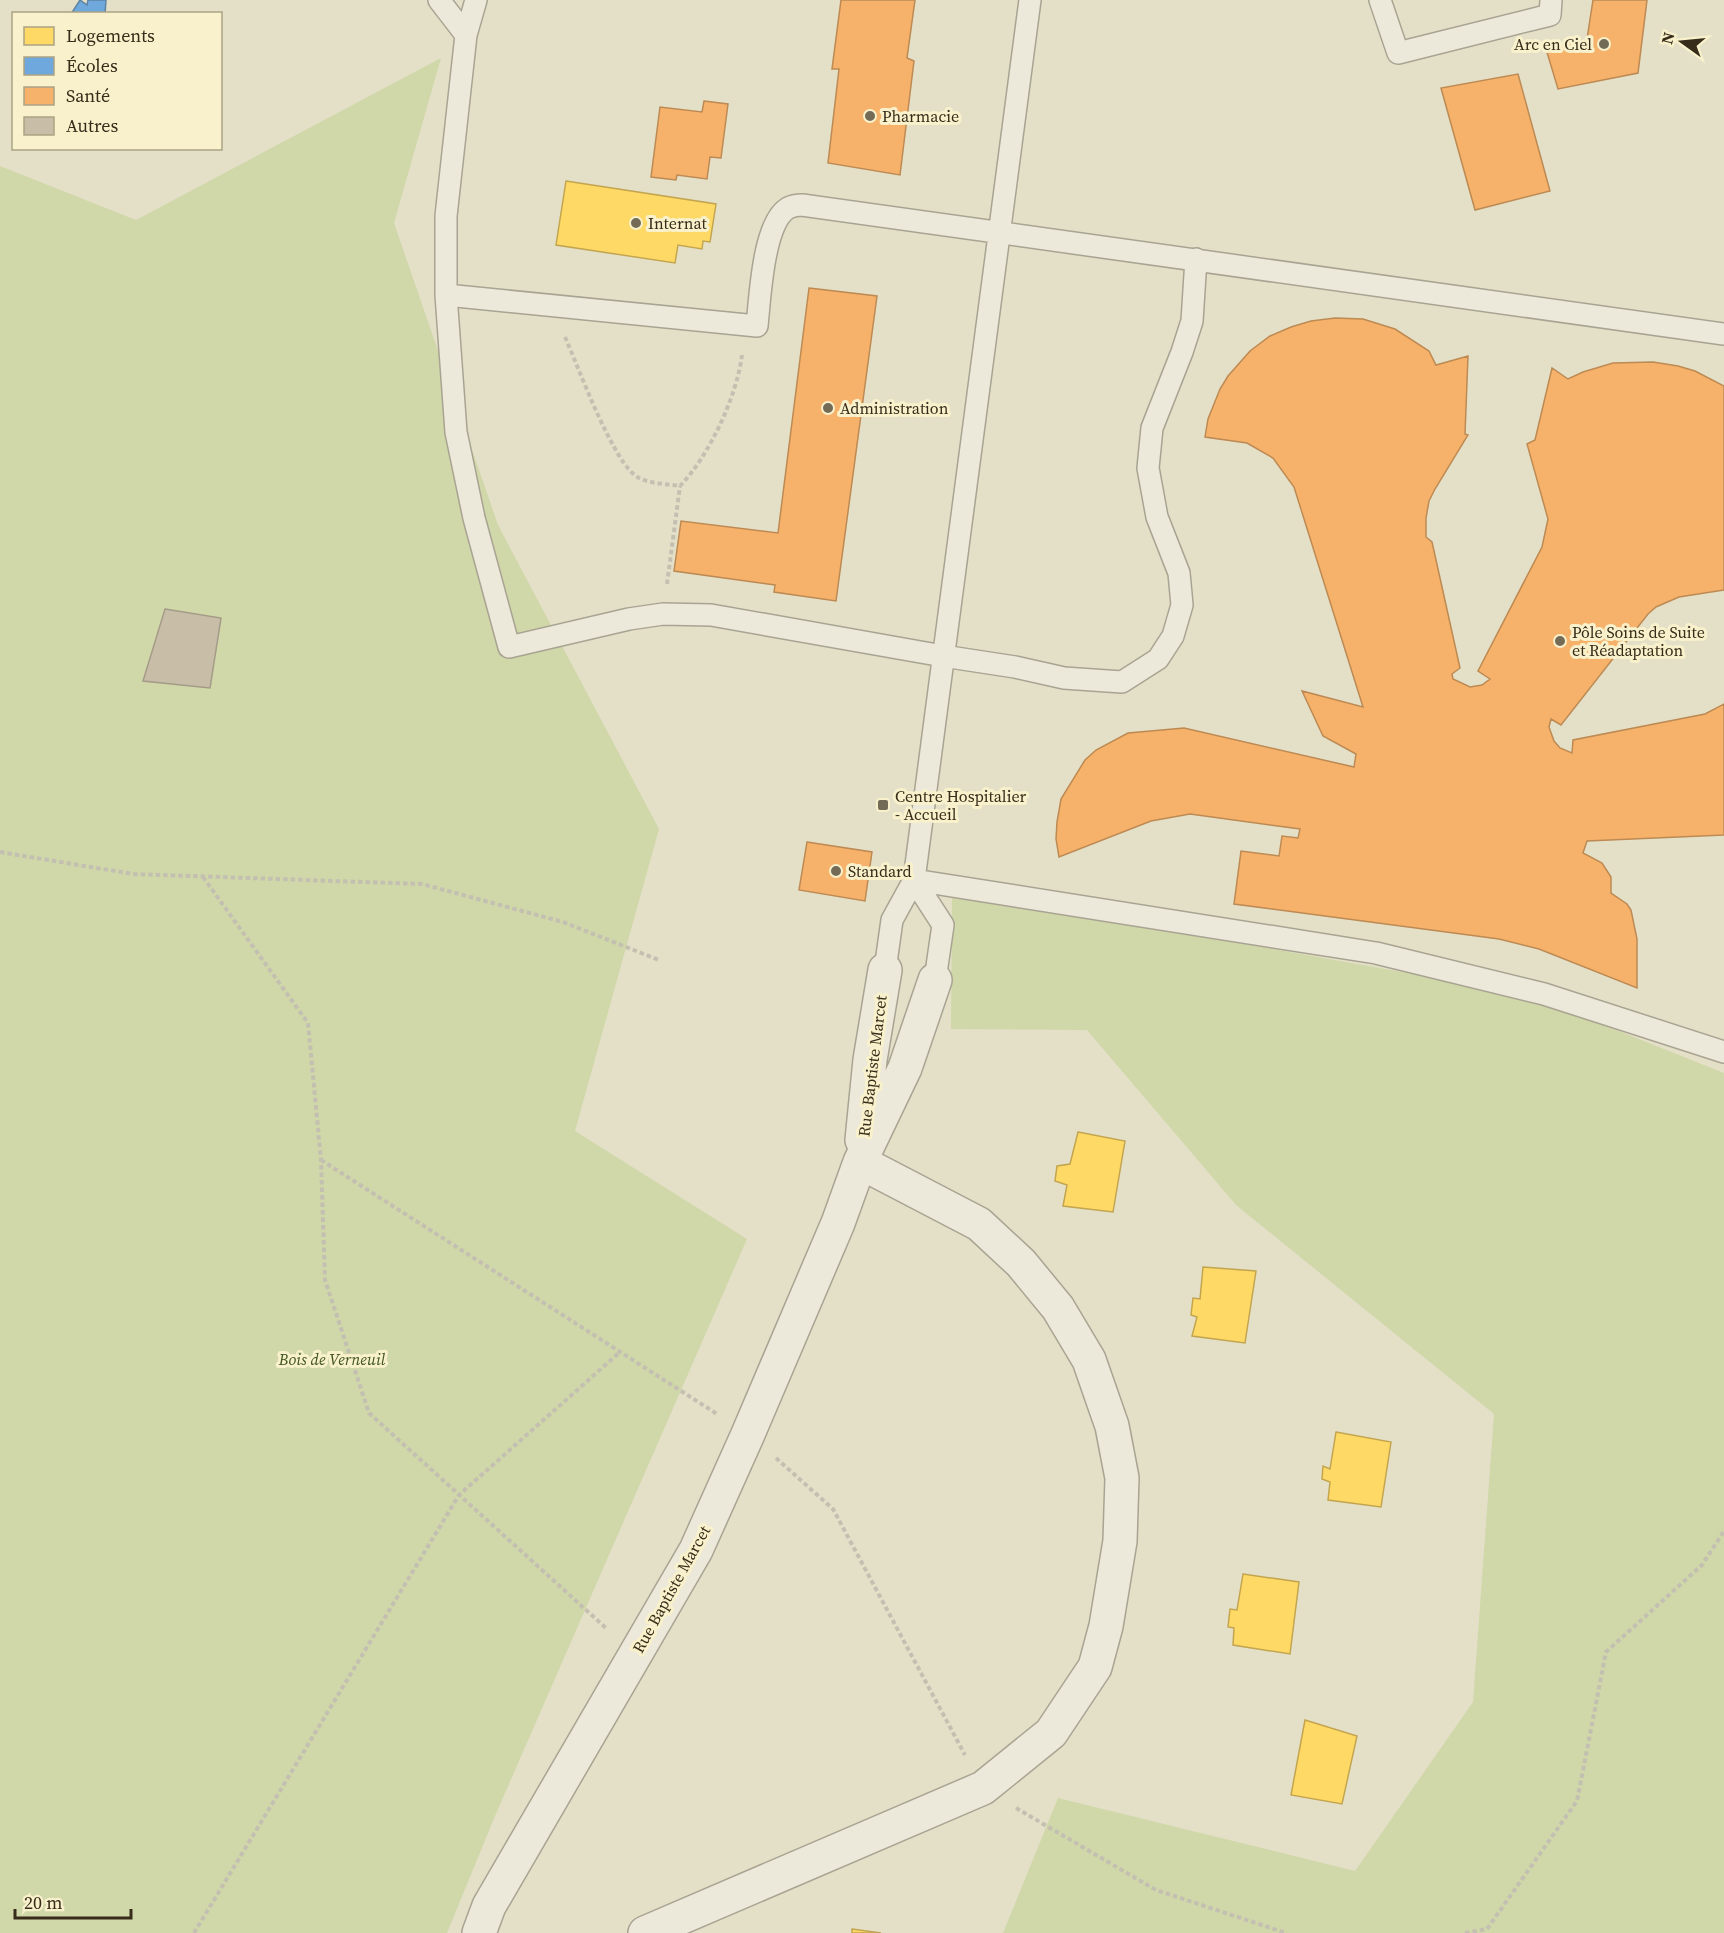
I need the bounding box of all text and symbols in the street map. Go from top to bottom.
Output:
legend [12,12,222,150]
north arrow [1652,12,1712,72]
text: Logements [66,23,155,48]
text: N [1655,29,1680,47]
place label: Arc en Ciel [1514,33,1592,55]
marker: Arc en Ciel [1597,37,1611,51]
text: Écoles [66,53,118,78]
text: Santé [66,83,110,108]
place label: Pharmacie [882,105,959,127]
marker: Pharmacie [863,109,877,123]
text: Autres [66,113,119,138]
place label: Internat [648,212,708,234]
marker: Internat [629,216,643,230]
place label: Administration [840,397,949,419]
marker: Administration [821,401,835,415]
place label: Pôle Soins de Suite et Réadaptation [1572,621,1705,661]
marker: Pôle Soins de Suite et Réadaptation [1553,634,1567,648]
place label: Centre Hospitalier - Accueil [895,785,1027,825]
marker: Centre Hospitalier - Accueil [876,798,890,812]
place label: Standard [848,860,912,882]
marker: Standard [829,864,843,878]
street label: Rue Baptiste Marcet [852,993,892,1138]
park label: Bois de Verneuil [278,1348,386,1370]
street label: Rue Baptiste Marcet [627,1521,716,1657]
scale bar [15,1882,130,1920]
text: 20 m [24,1890,62,1915]

